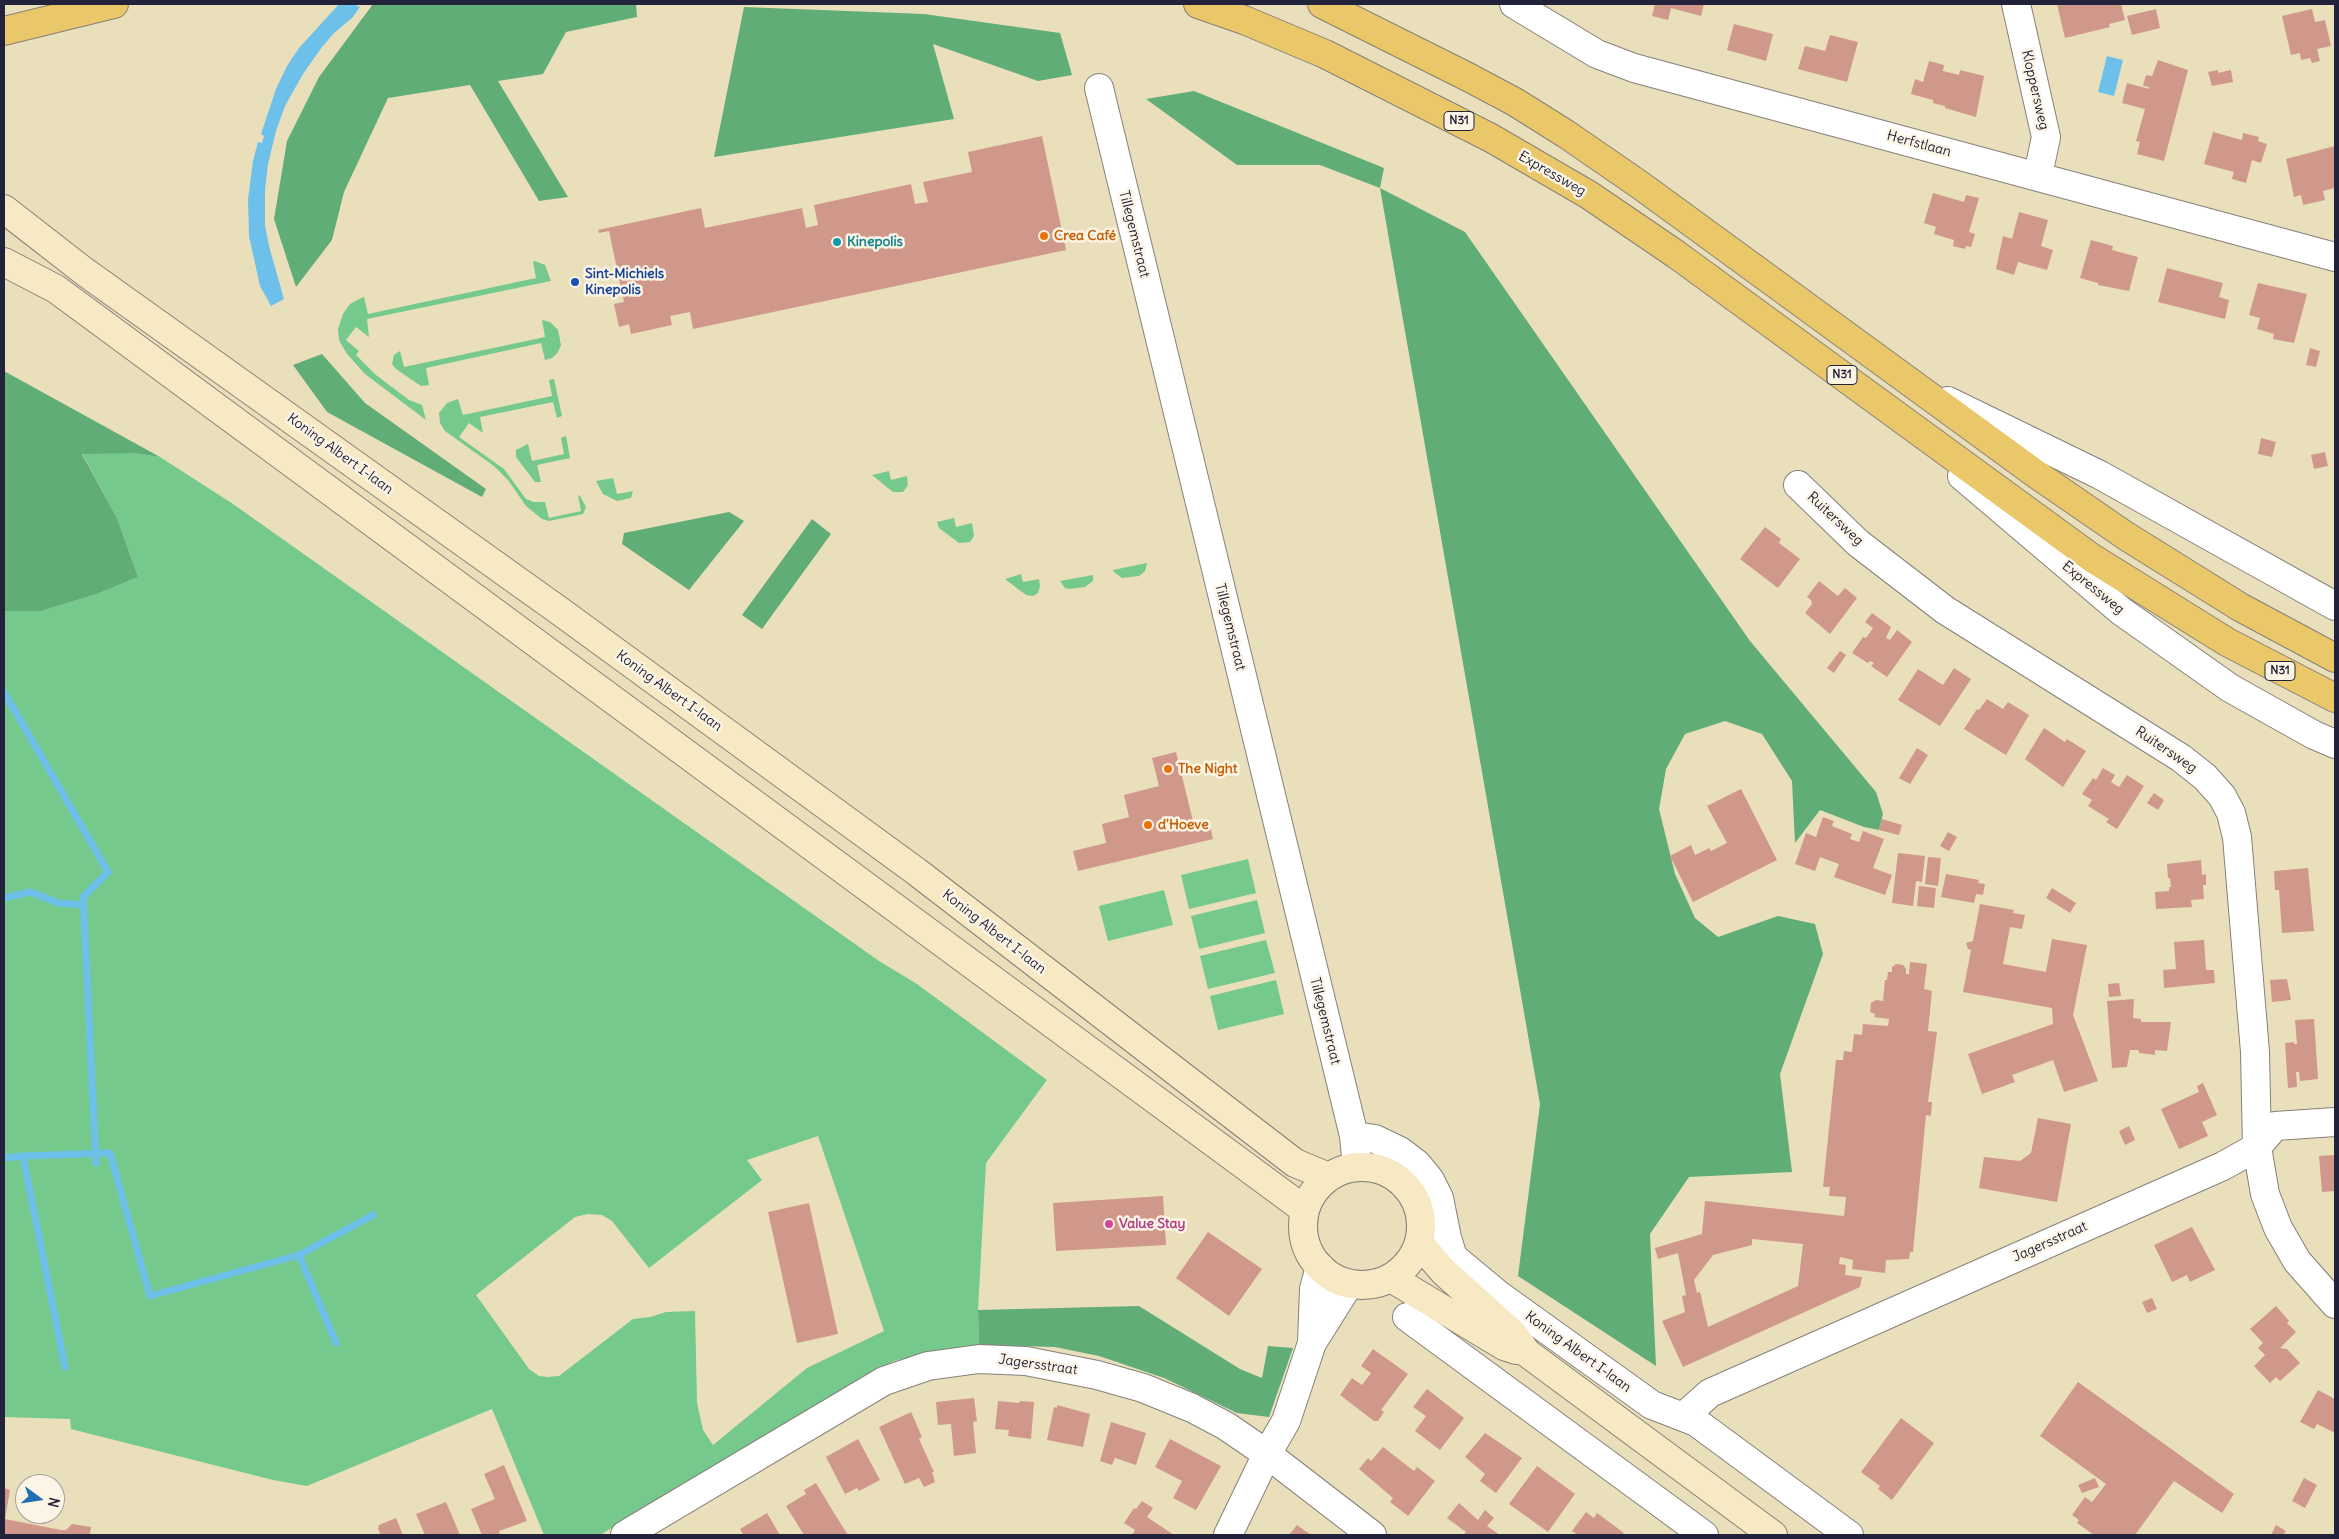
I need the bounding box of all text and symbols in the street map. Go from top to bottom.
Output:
street label: Kloppersweg [2018,48,2052,132]
road number: N31 [1444,112,1474,130]
street label: Herfstlaan [1885,127,1953,161]
street label: Expressweg [1515,148,1589,200]
street label: Tillegemstraat [1115,189,1153,279]
place label: Crea Café [1054,228,1116,244]
marker: Crea Café [1038,230,1050,242]
place label: Kinepolis [847,234,903,250]
marker: Kinepolis [831,236,843,248]
place label: Sint-Michiels Kinepolis [585,266,664,298]
marker: Sint-Michiels Kinepolis [569,276,581,288]
road number: N31 [1827,366,1857,384]
street label: Koning Albert I-laan [284,410,396,498]
street label: Ruitersweg [1803,489,1867,549]
street label: Expressweg [2059,558,2127,618]
street label: Tillegemstraat [1211,582,1249,672]
street label: Koning Albert I-laan [613,647,725,735]
road number: N31 [2265,661,2295,680]
street label: Ruitersweg [2132,723,2200,777]
place label: The Night [1178,761,1237,777]
marker: The Night [1162,763,1174,775]
place label: d'Hoeve [1158,817,1209,833]
marker: d'Hoeve [1142,819,1154,831]
street label: Koning Albert I-laan [939,886,1049,978]
street label: Tillegemstraat [1306,976,1344,1066]
place label: Value Stay [1119,1216,1185,1232]
marker: Value Stay [1103,1218,1115,1230]
street label: Jagersstraat [2010,1218,2090,1266]
street label: Koning Albert I-laan [1522,1308,1634,1396]
street label: Jagersstraat [997,1351,1079,1379]
north arrow [15,1474,65,1524]
text: N [44,1496,63,1509]

